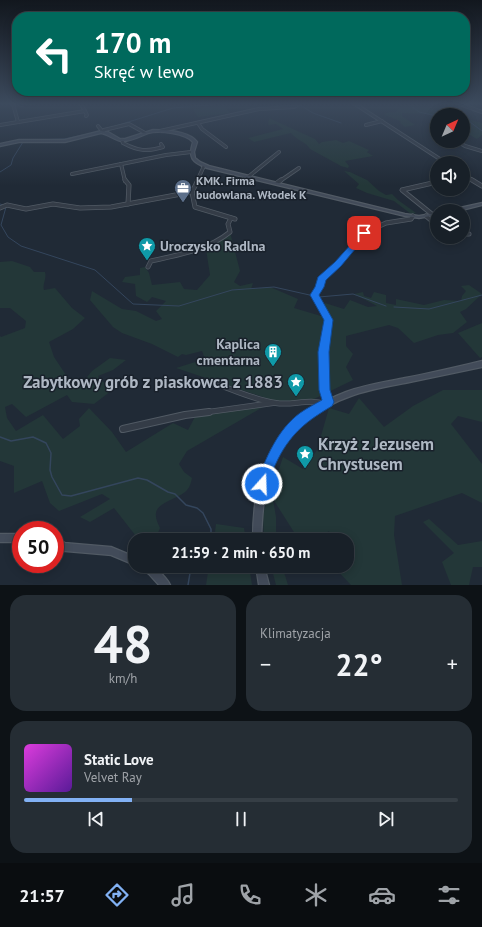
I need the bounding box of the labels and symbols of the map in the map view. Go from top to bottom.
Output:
north arrow [430,108,470,148]
place label: KMK. Firma budowlana. Włodek K [196,173,307,202]
office icon: KMK. Firma budowlana. Włodek K [173,178,193,203]
pin [347,216,381,250]
place icon: Uroczysko Radlna [137,236,157,261]
place label: Uroczysko Radlna [160,237,266,255]
place label: Kaplica cmentarna [197,335,260,369]
building icon: Kaplica cmentarna [263,342,283,367]
place label: Zabytkowy grób z piaskowca z 1883 [23,371,283,393]
place icon: Zabytkowy grób z piaskowca z 1883 [286,372,306,397]
place label: Krzyż z Jezusem Chrystusem [318,433,434,475]
place icon: Krzyż z Jezusem Chrystusem [295,444,315,469]
position arrow [241,463,283,505]
speed limit sign: 50 [12,521,64,573]

